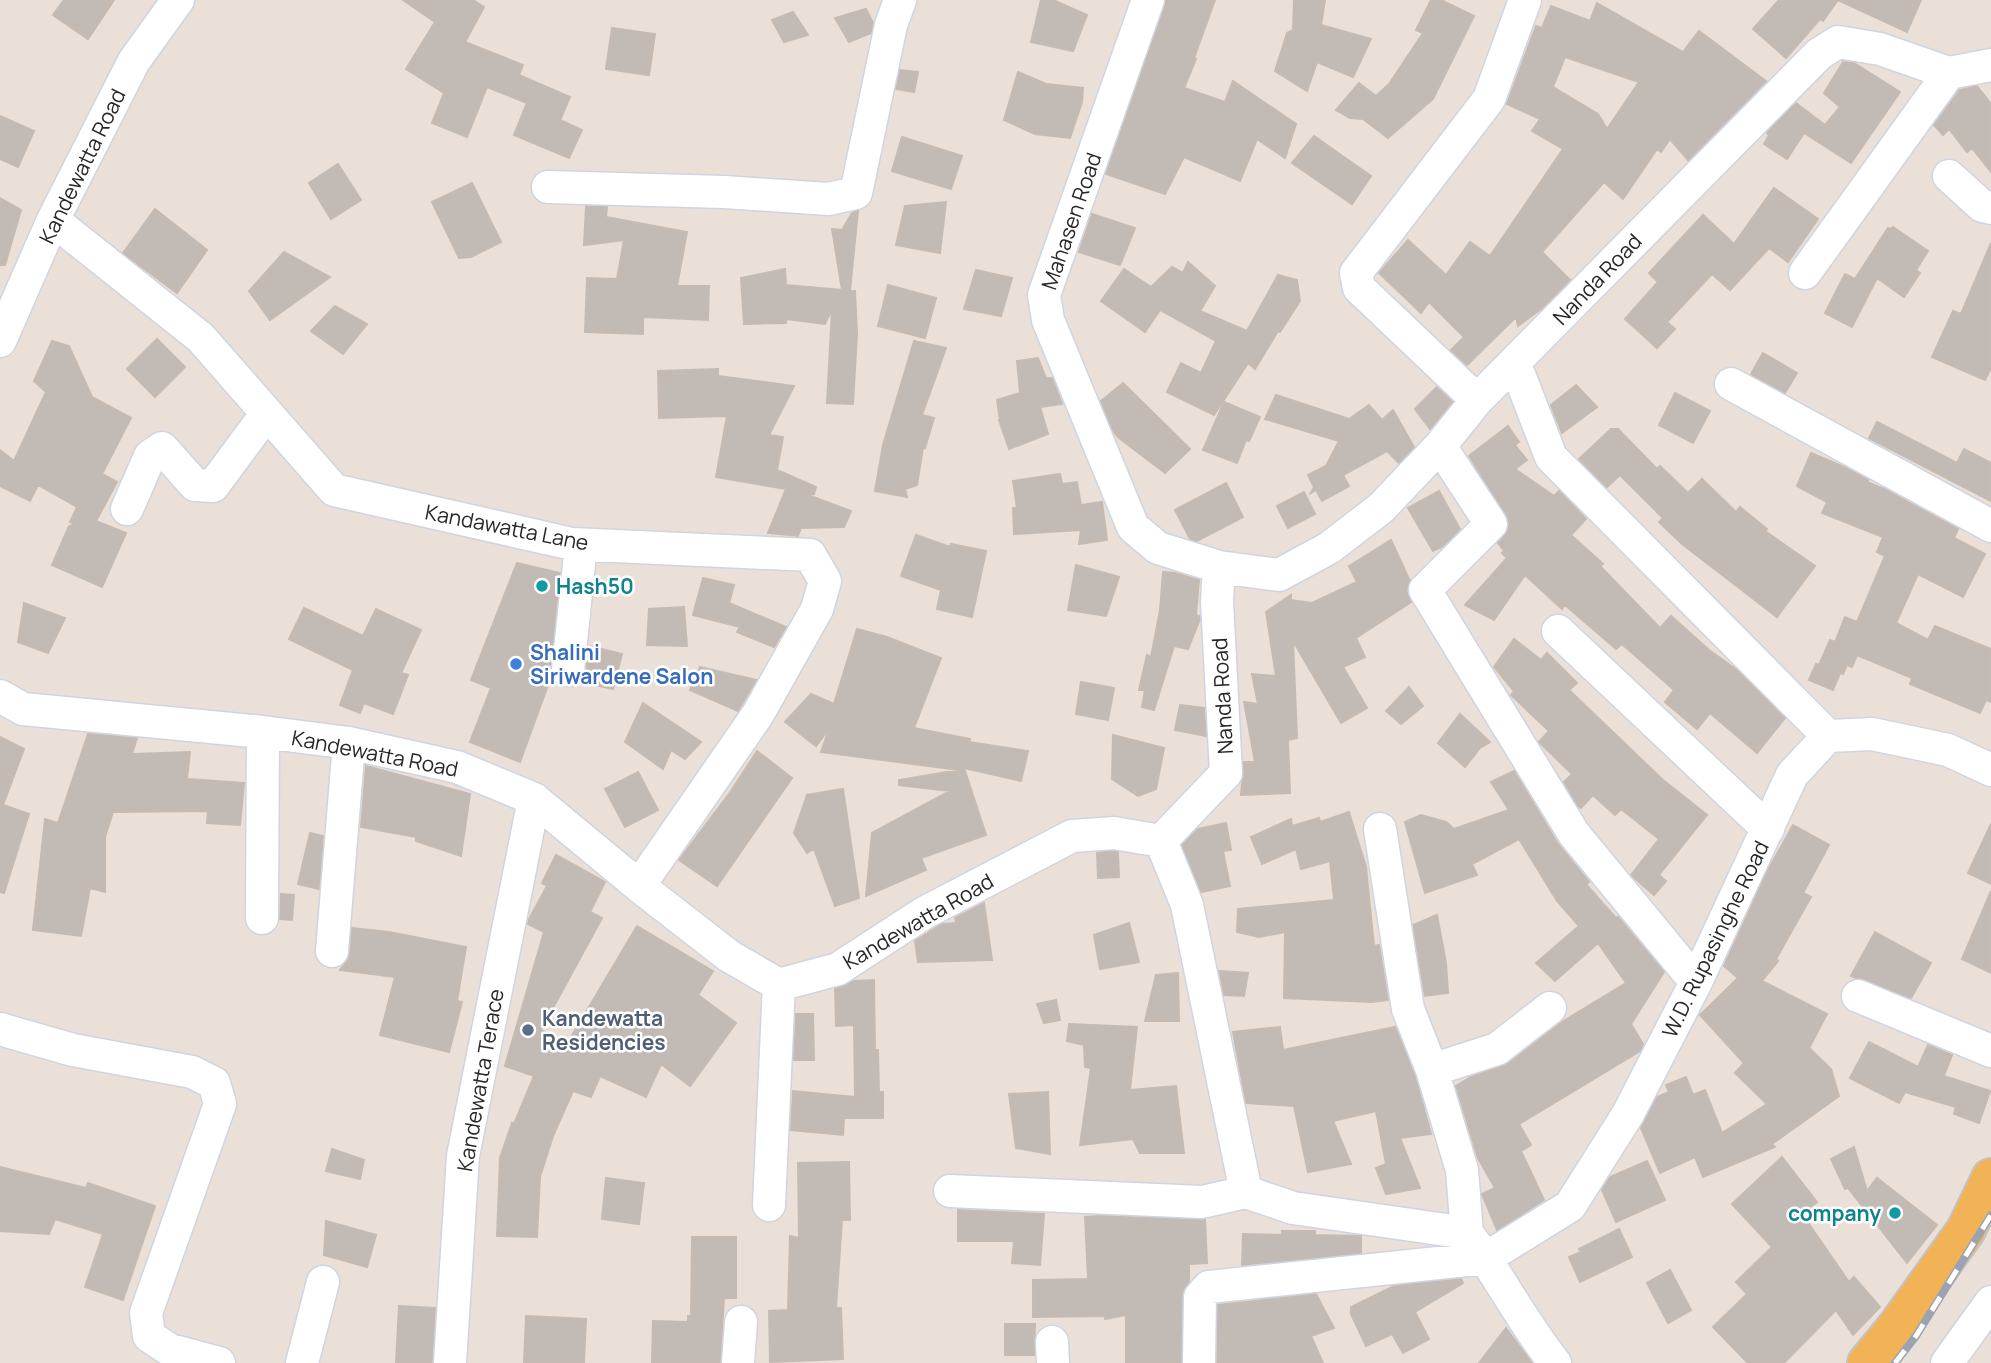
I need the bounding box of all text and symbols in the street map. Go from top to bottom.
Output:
street label: Kandewatta Road [32,84,132,248]
street label: Mahasen Road [1035,149,1107,293]
street label: Nanda Road [1546,227,1648,331]
street label: Kandawatta Lane [423,497,591,557]
place label: Hash50 [556,572,634,600]
marker: Hash50 [534,578,550,594]
street label: Nanda Road [1205,637,1239,755]
place label: Shalini Siriwardene Salon [530,638,713,690]
marker: Shalini Siriwardene Salon [508,656,524,672]
street label: Kandewatta Road [289,723,461,783]
street label: W.D. Rupasinghe Road [1655,836,1775,1042]
street label: Kandewatta Road [838,867,998,975]
street label: Kandewatta Terace [450,986,510,1174]
place label: Kandewatta Residencies [542,1004,666,1056]
marker: Kandewatta Residencies [520,1022,536,1038]
place label: company [1788,1199,1881,1227]
marker: company [1887,1205,1903,1221]

